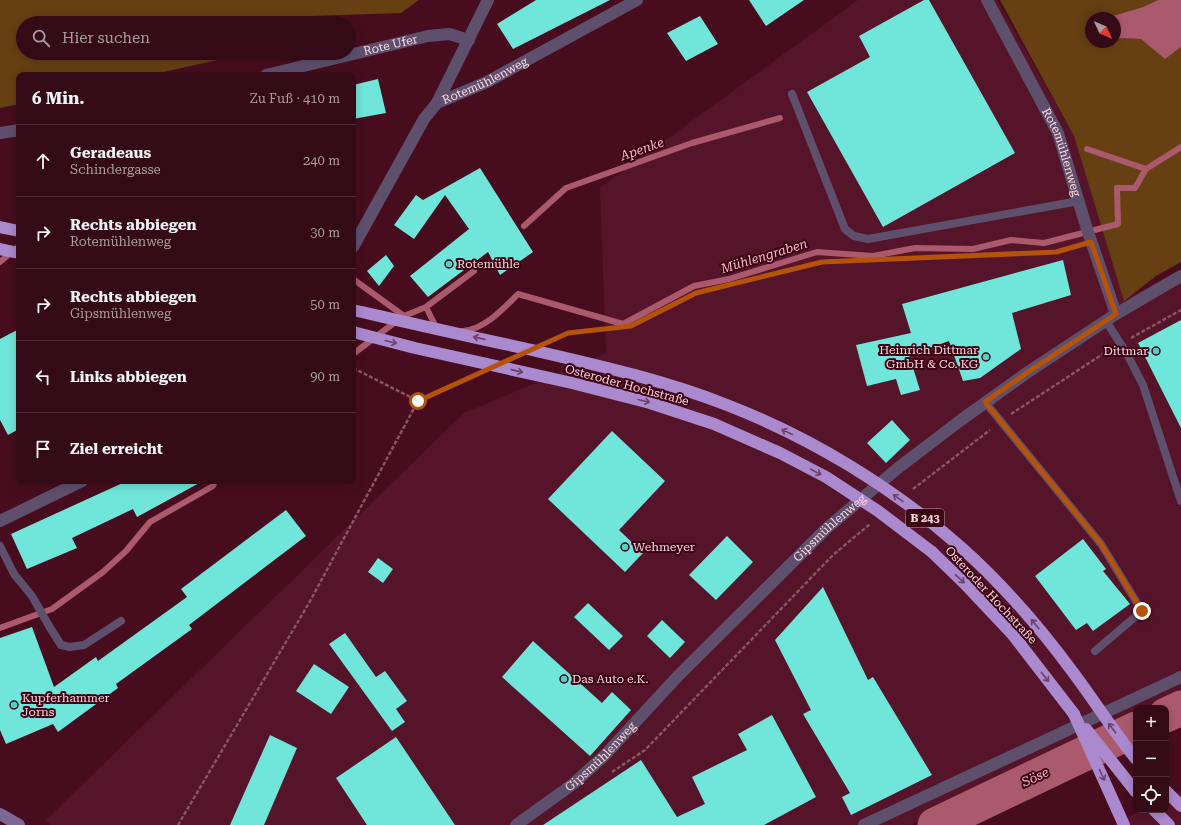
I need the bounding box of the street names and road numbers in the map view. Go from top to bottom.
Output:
street label: Rote Ufer [362,32,419,58]
street label: Rotemühlenweg [440,54,530,107]
street label: Rotemühlenweg [1039,105,1084,198]
street label: Osteroder Hochstraße [563,362,691,408]
street label: Gipsmühlenweg [790,491,869,565]
road number: B 243 [906,509,944,527]
street label: Osteroder Hochstraße [942,543,1040,647]
street label: Gipsmühlenweg [562,719,639,794]

